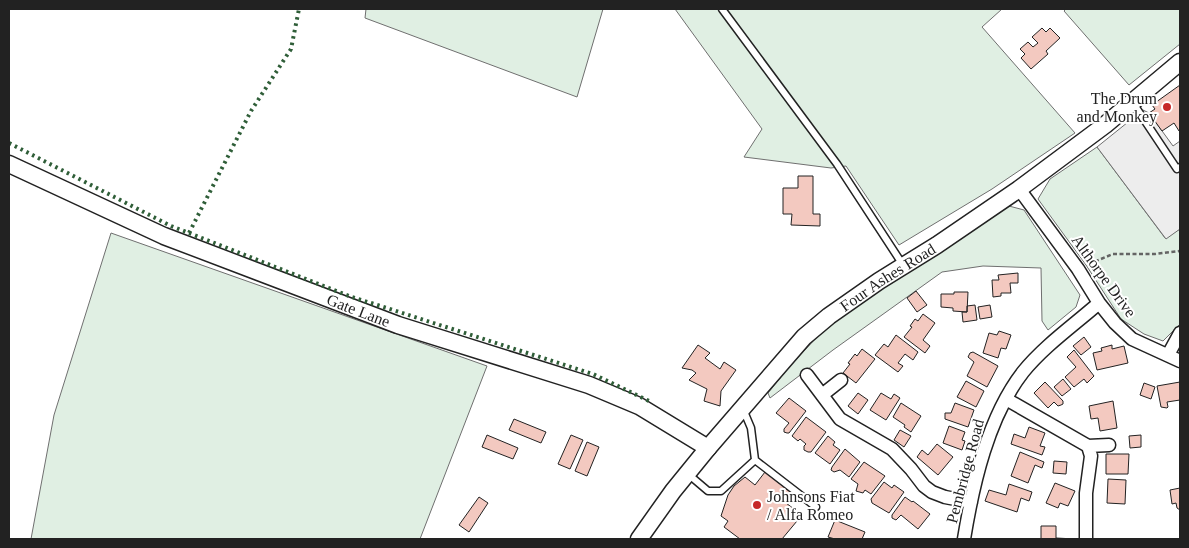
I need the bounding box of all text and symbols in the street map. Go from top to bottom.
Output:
place label: The Drum and Monkey [1077,90,1158,126]
marker: The Drum and Monkey [1161,101,1173,113]
street label: Althorpe Drive [1068,232,1139,321]
street label: Four Ashes Road [837,240,938,314]
street label: Gate Lane [325,290,392,330]
street label: Pembridge Road [943,417,988,525]
place label: Johnsons Fiat / Alfa Romeo [767,488,855,523]
marker: Johnsons Fiat / Alfa Romeo [751,499,763,511]

